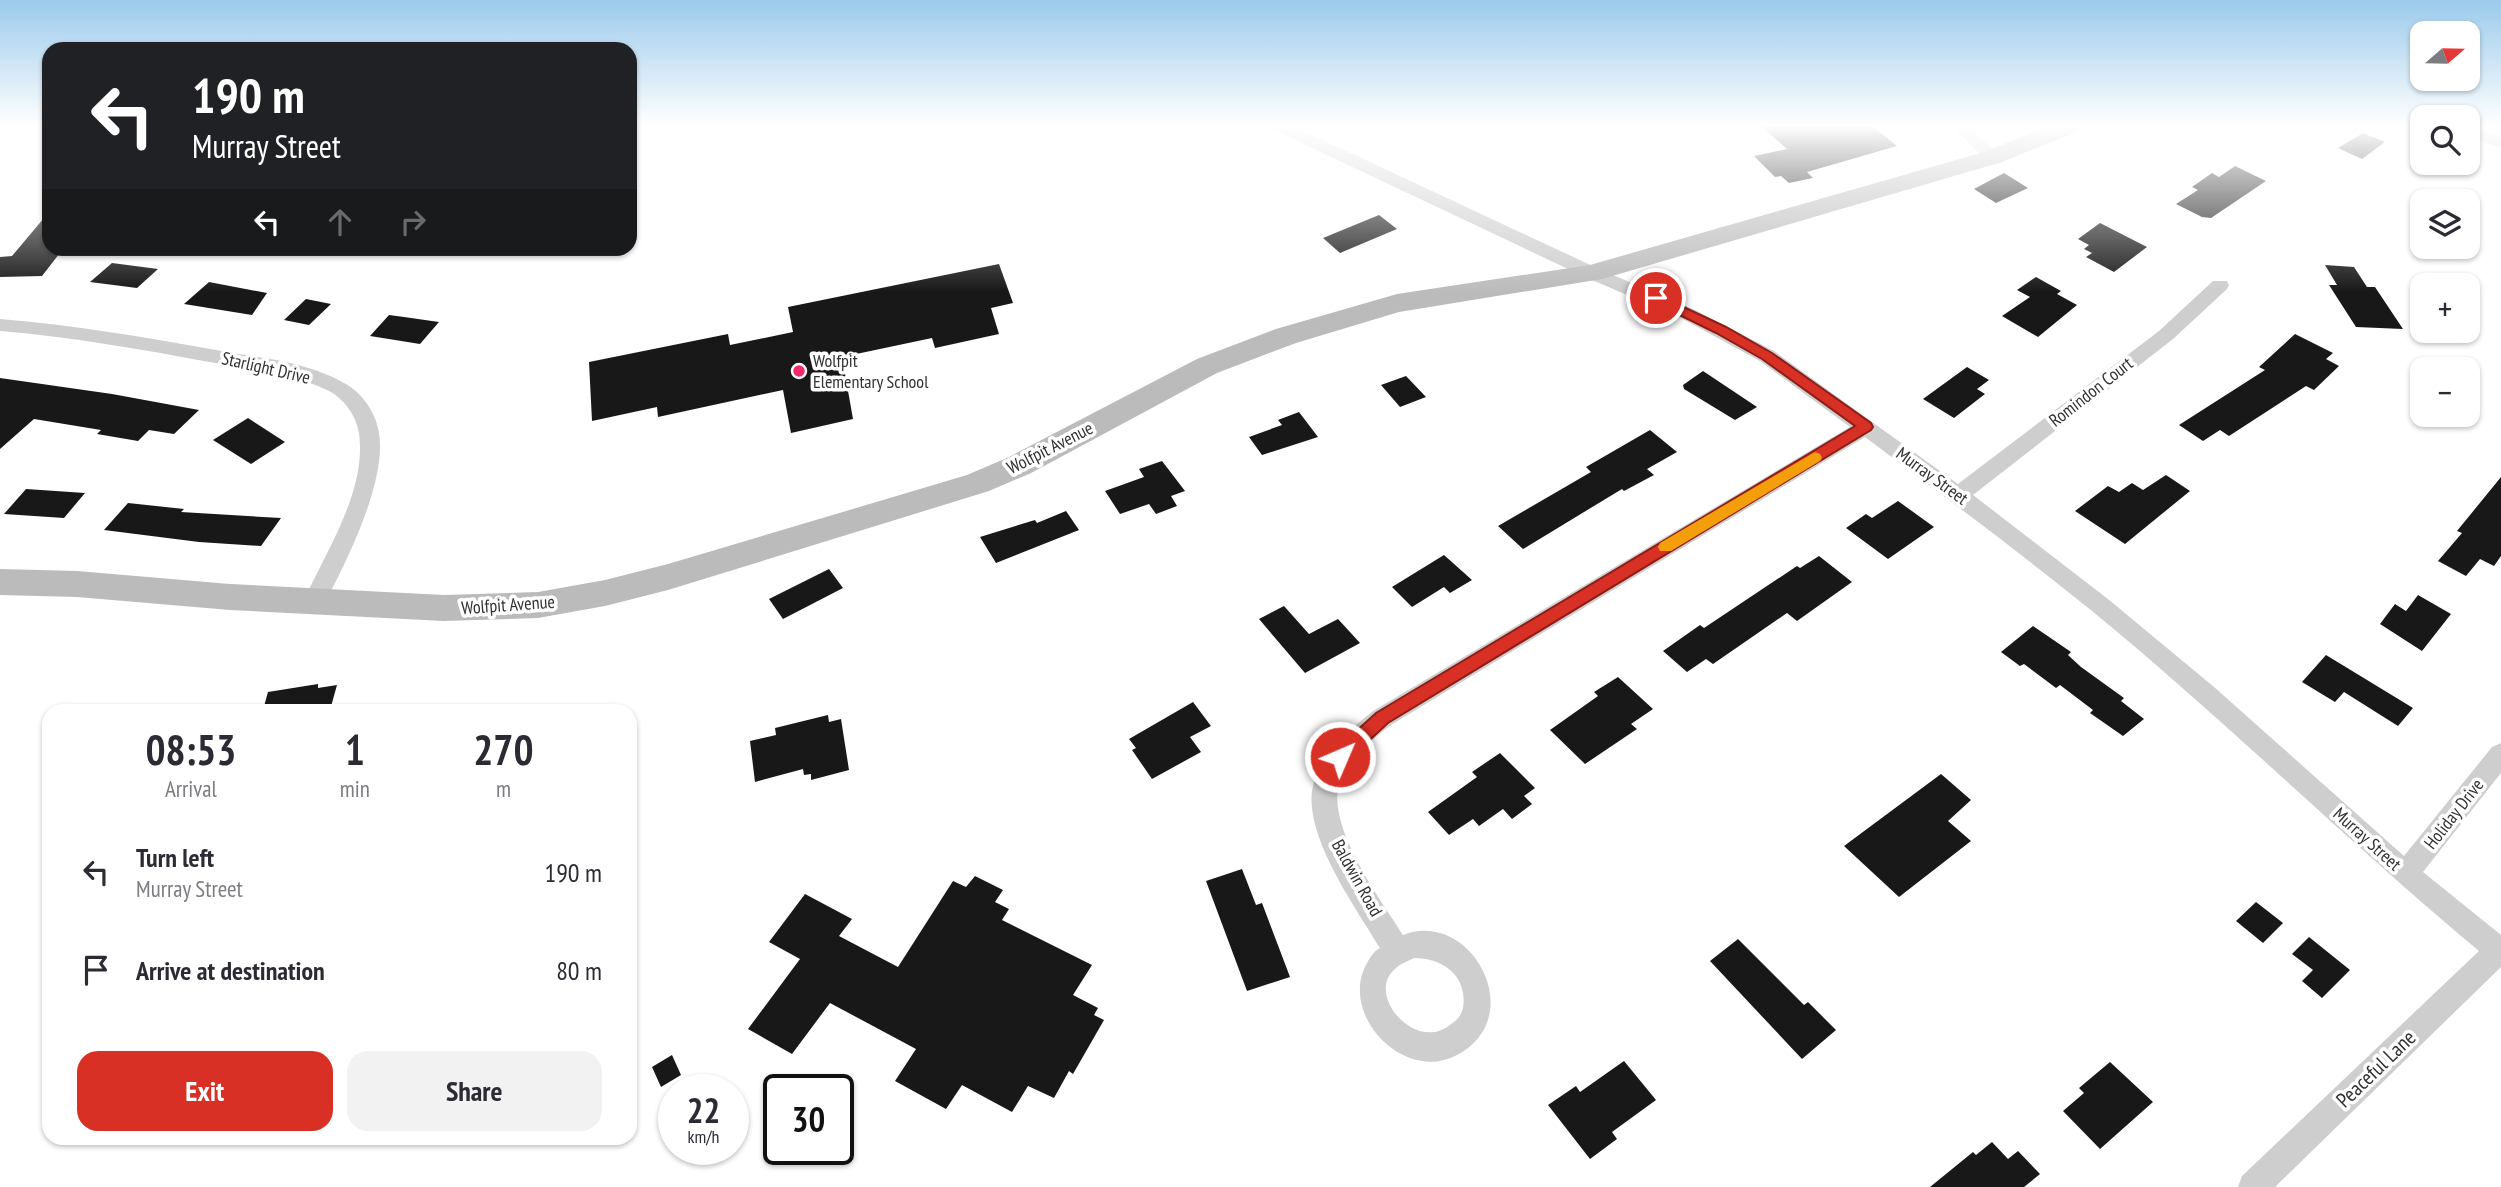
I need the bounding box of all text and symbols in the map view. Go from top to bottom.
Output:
north arrow [2410,21,2480,91]
map controls [2410,21,2480,427]
text: 190 m [192,63,305,127]
icon: left [77,70,168,161]
button: search [2410,105,2480,175]
text: Murray Street [192,125,341,167]
button: layers [2410,189,2480,259]
icon: left [248,203,286,241]
icon: ahead [321,203,359,241]
icon: right [394,203,432,241]
pin [1626,268,1686,328]
button: + [2410,273,2480,343]
icon: arrive [1637,279,1675,317]
street label: Starlight Drive [220,346,313,389]
place label: Wolfpit Elementary School [813,349,929,393]
street label: Romindon Court [2044,352,2137,432]
button: − [2410,357,2480,427]
marker: Wolfpit Elementary School [791,363,807,379]
street label: Wolfpit Avenue [1003,416,1097,479]
street label: Murray Street [1892,442,1973,510]
street label: Wolfpit Avenue [460,590,555,619]
position arrow [1303,720,1377,794]
text: 08:53 [145,722,236,777]
text: 1 [345,722,365,777]
text: 270 [473,722,534,777]
text: Arrival [165,774,217,803]
text: min [340,774,370,803]
text: m [496,774,511,803]
street label: Holiday Drive [2419,774,2488,854]
street label: Murray Street [2329,802,2406,875]
street label: Baldwin Road [1327,835,1388,920]
text: Turn left [136,841,214,874]
icon: left [77,853,115,891]
text: 190 m [544,856,602,889]
text: Murray Street [136,874,243,903]
icon: arrive [77,951,115,989]
text: Arrive at destination [136,954,325,987]
text: 80 m [556,954,602,987]
street label: Peaceful Lane [2330,1024,2421,1113]
button: Exit [77,1051,333,1131]
button: Share [347,1051,602,1131]
speed limit sign: 30 [763,1074,854,1165]
text: 22 [687,1087,720,1133]
text: km/h [688,1125,719,1148]

